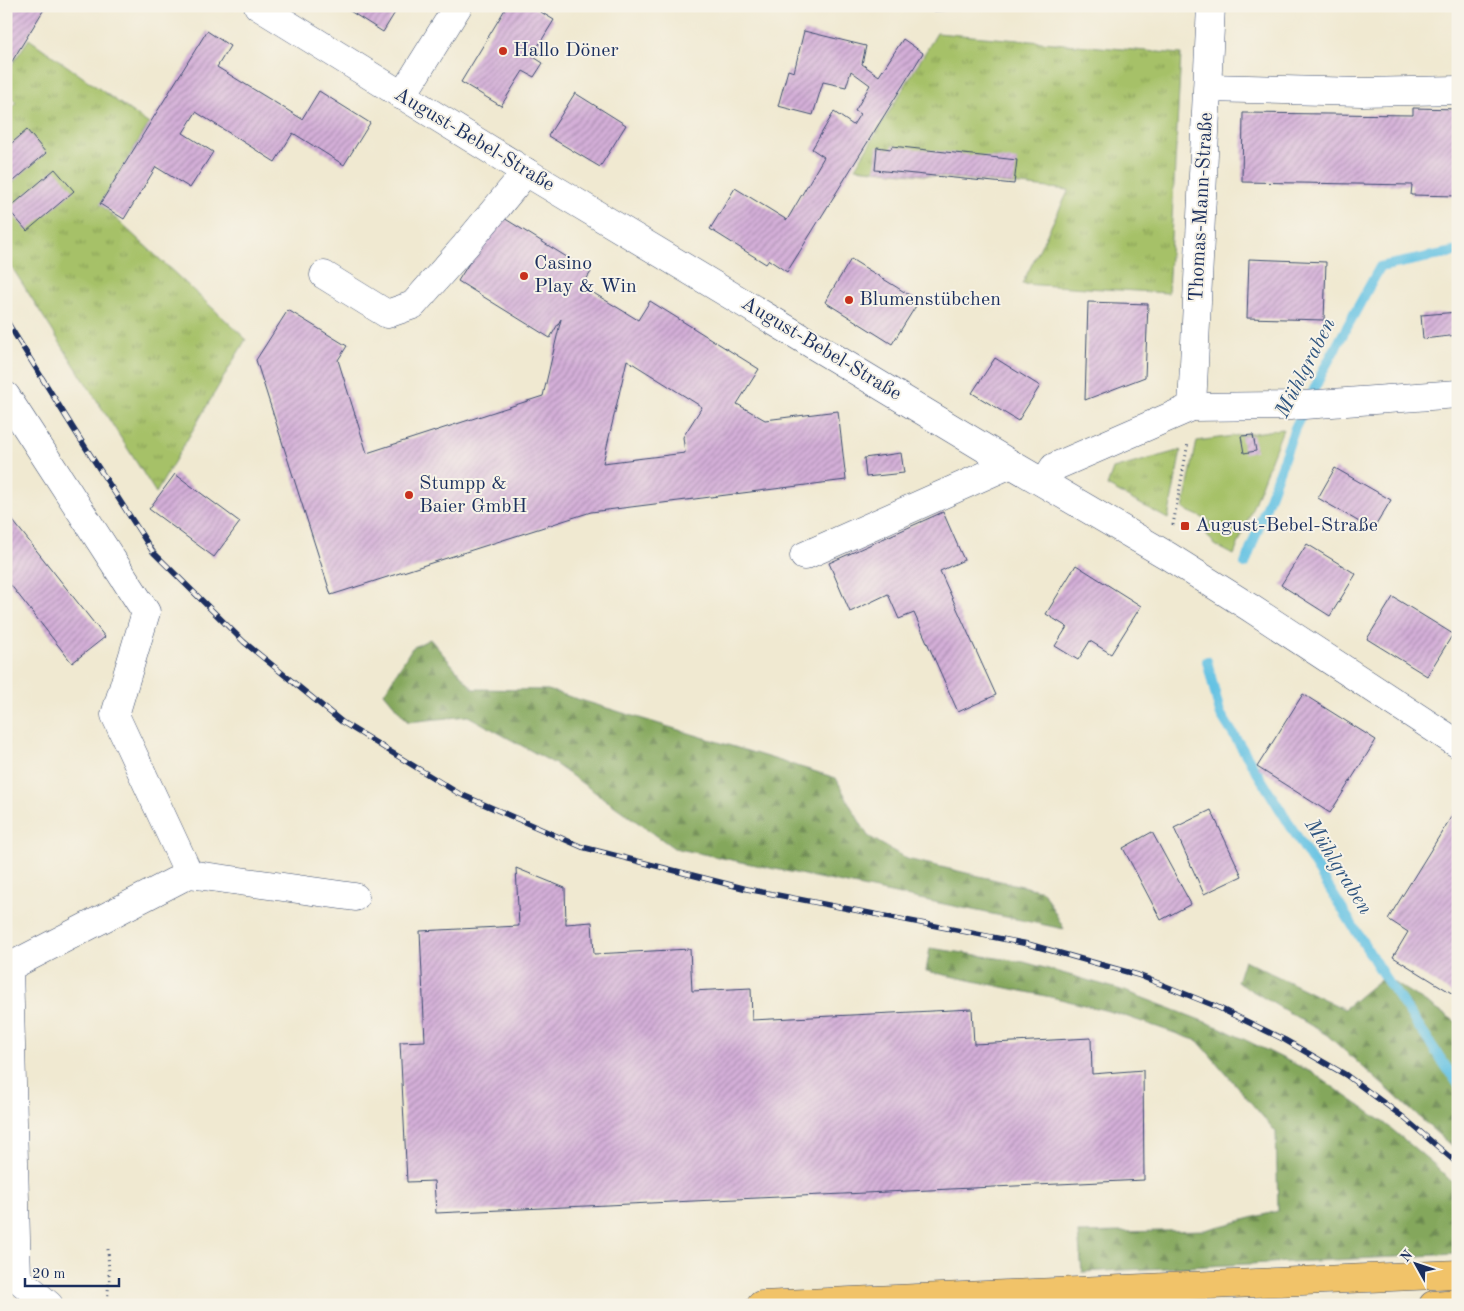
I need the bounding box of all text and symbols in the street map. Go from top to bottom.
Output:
place label: Hallo Döner [513,41,619,61]
marker: Hallo Döner [497,45,509,57]
street label: August-Bebel-Straße [390,84,558,196]
street label: Thomas-Mann-Straße [1187,112,1217,302]
place label: Casino Play & Win [534,254,637,297]
marker: Casino Play & Win [518,270,530,282]
place label: Blumenstübchen [859,290,1001,310]
street label: August-Bebel-Straße [737,293,905,405]
marker: Blumenstübchen [843,294,855,306]
water label: Mühlgraben [1272,315,1340,422]
place label: Stumpp & Baier GmbH [419,474,527,517]
marker: Stumpp & Baier GmbH [403,489,415,501]
place label: August-Bebel-Straße [1195,516,1378,536]
marker: August-Bebel-Straße [1179,520,1191,532]
water label: Mühlgraben [1300,814,1376,919]
north arrow [1392,1238,1442,1288]
text: N [1398,1247,1416,1265]
scale bar [25,1256,119,1288]
text: 20 m [32,1267,66,1282]

